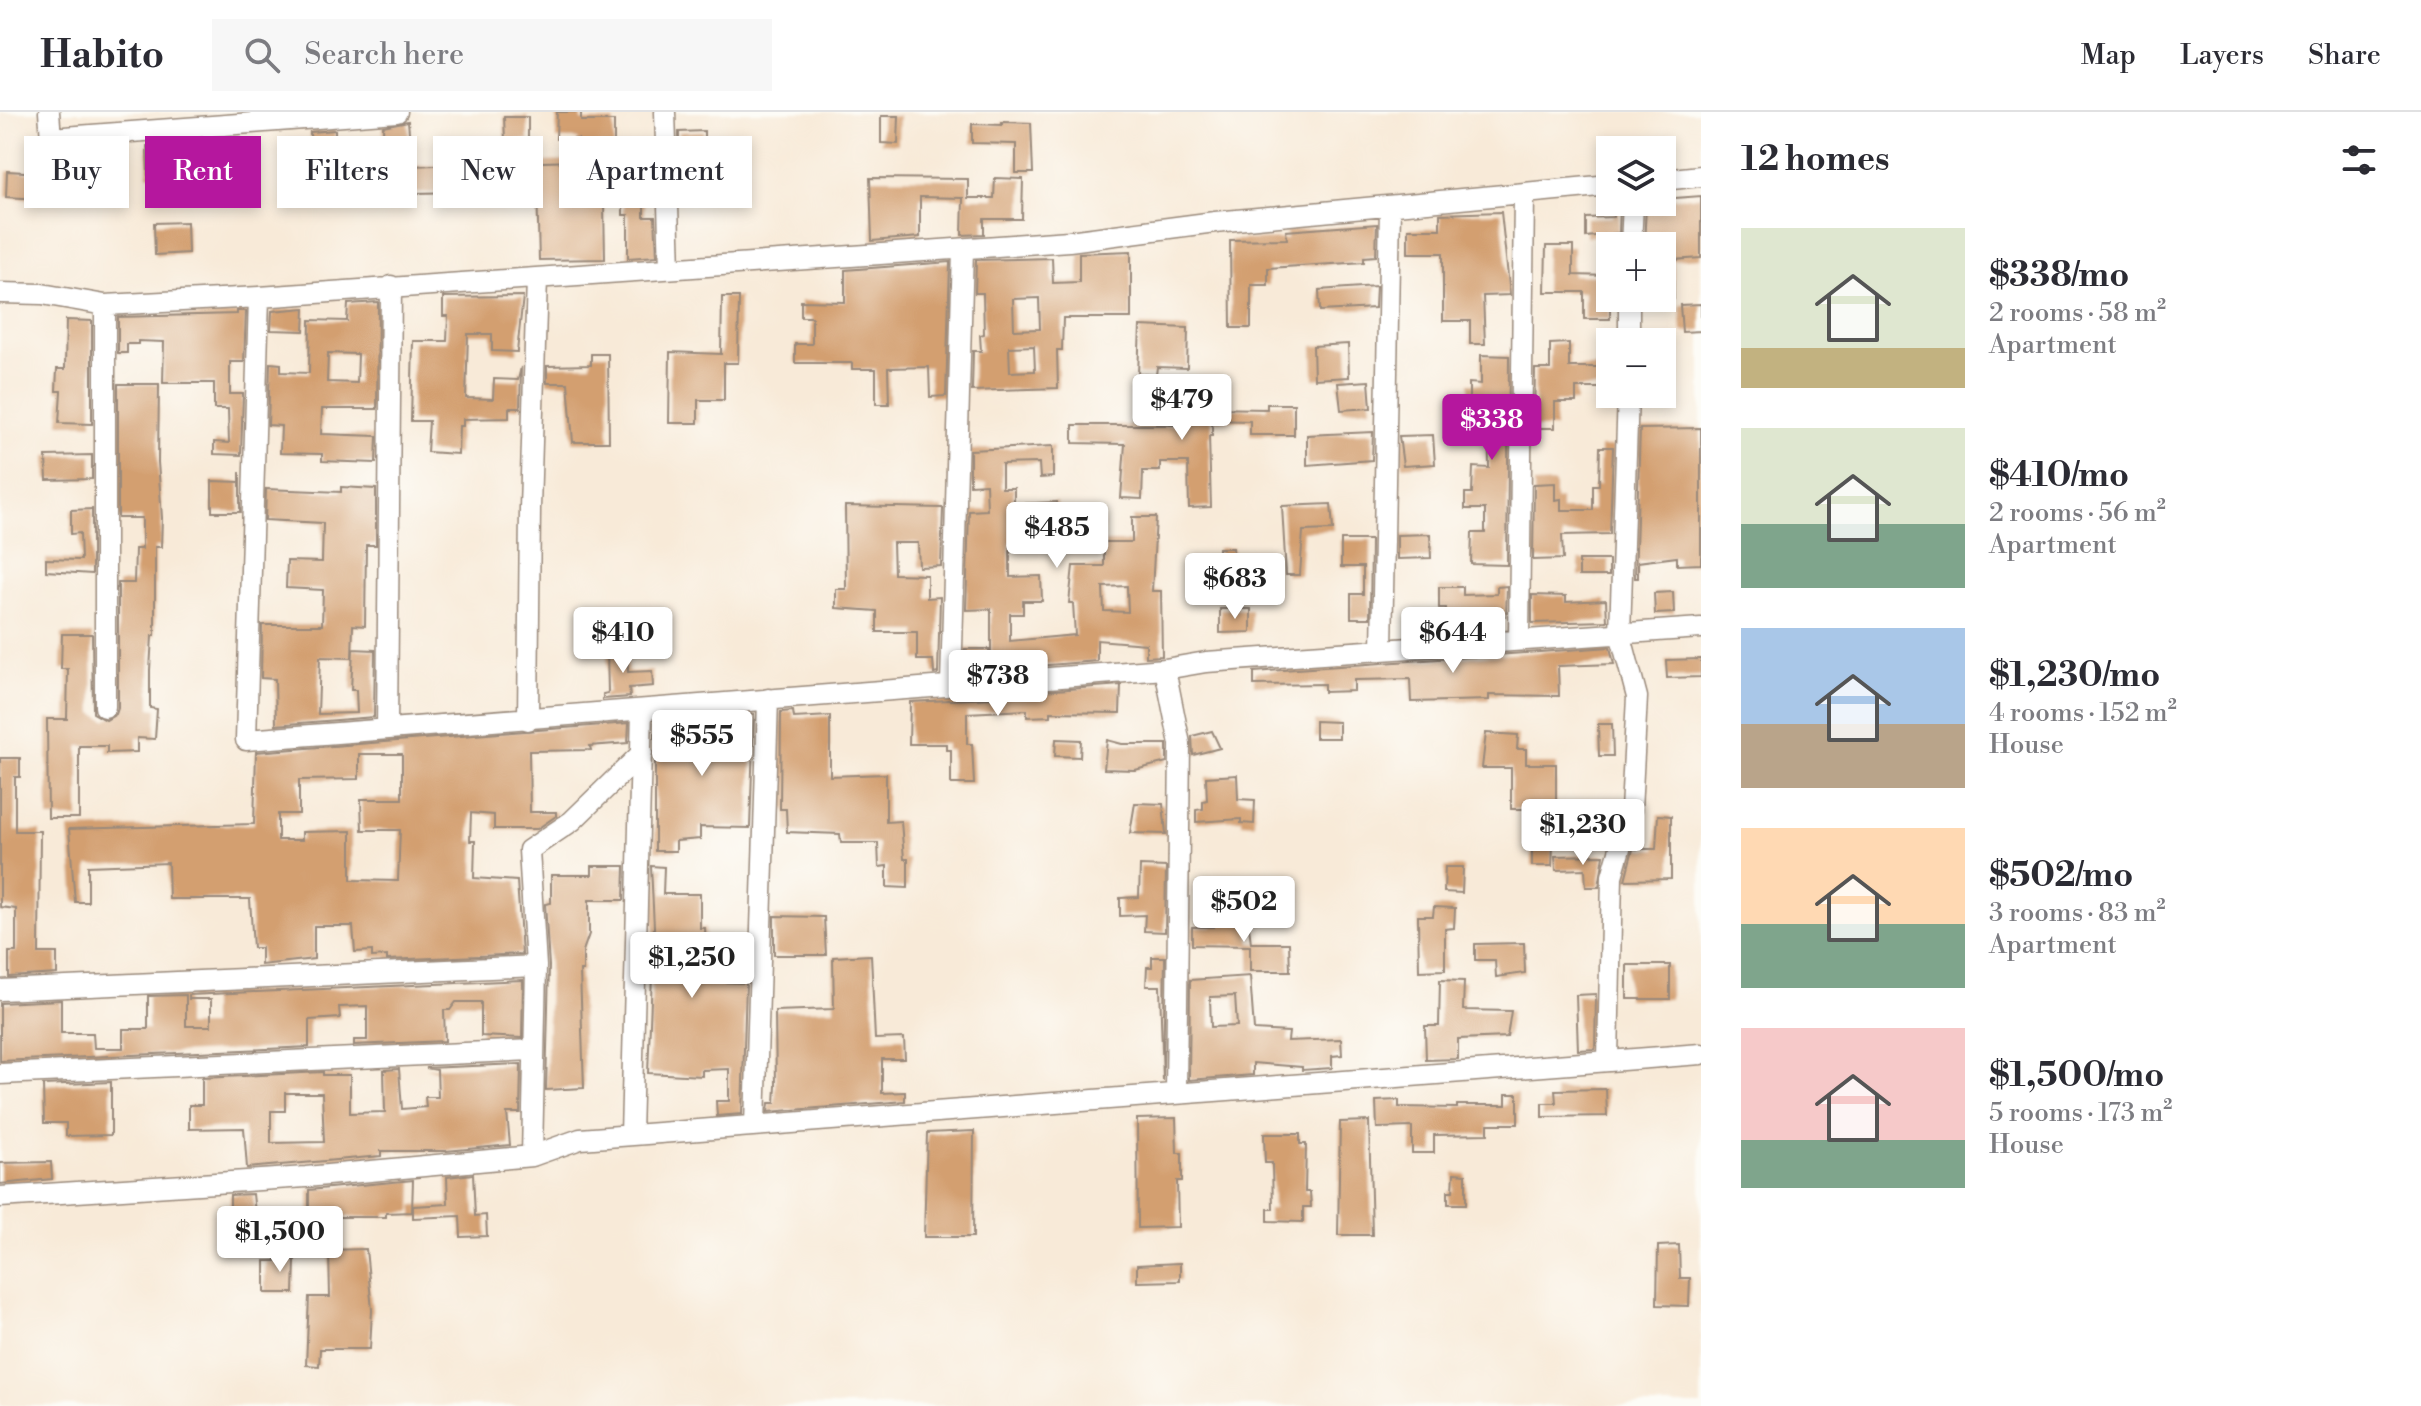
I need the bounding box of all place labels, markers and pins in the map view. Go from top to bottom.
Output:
pin: $479 [1135,374,1229,442]
pin: $338 [1445,394,1539,462]
pin: $485 [1010,502,1104,570]
pin: $683 [1188,553,1282,621]
pin: $410 [576,607,670,675]
pin: $644 [1406,607,1500,675]
pin: $738 [951,650,1045,718]
pin: $555 [655,710,749,778]
pin: $1,230 [1518,799,1648,867]
pin: $502 [1197,876,1291,944]
pin: $1,250 [627,932,757,1000]
pin: $1,500 [215,1206,345,1274]

